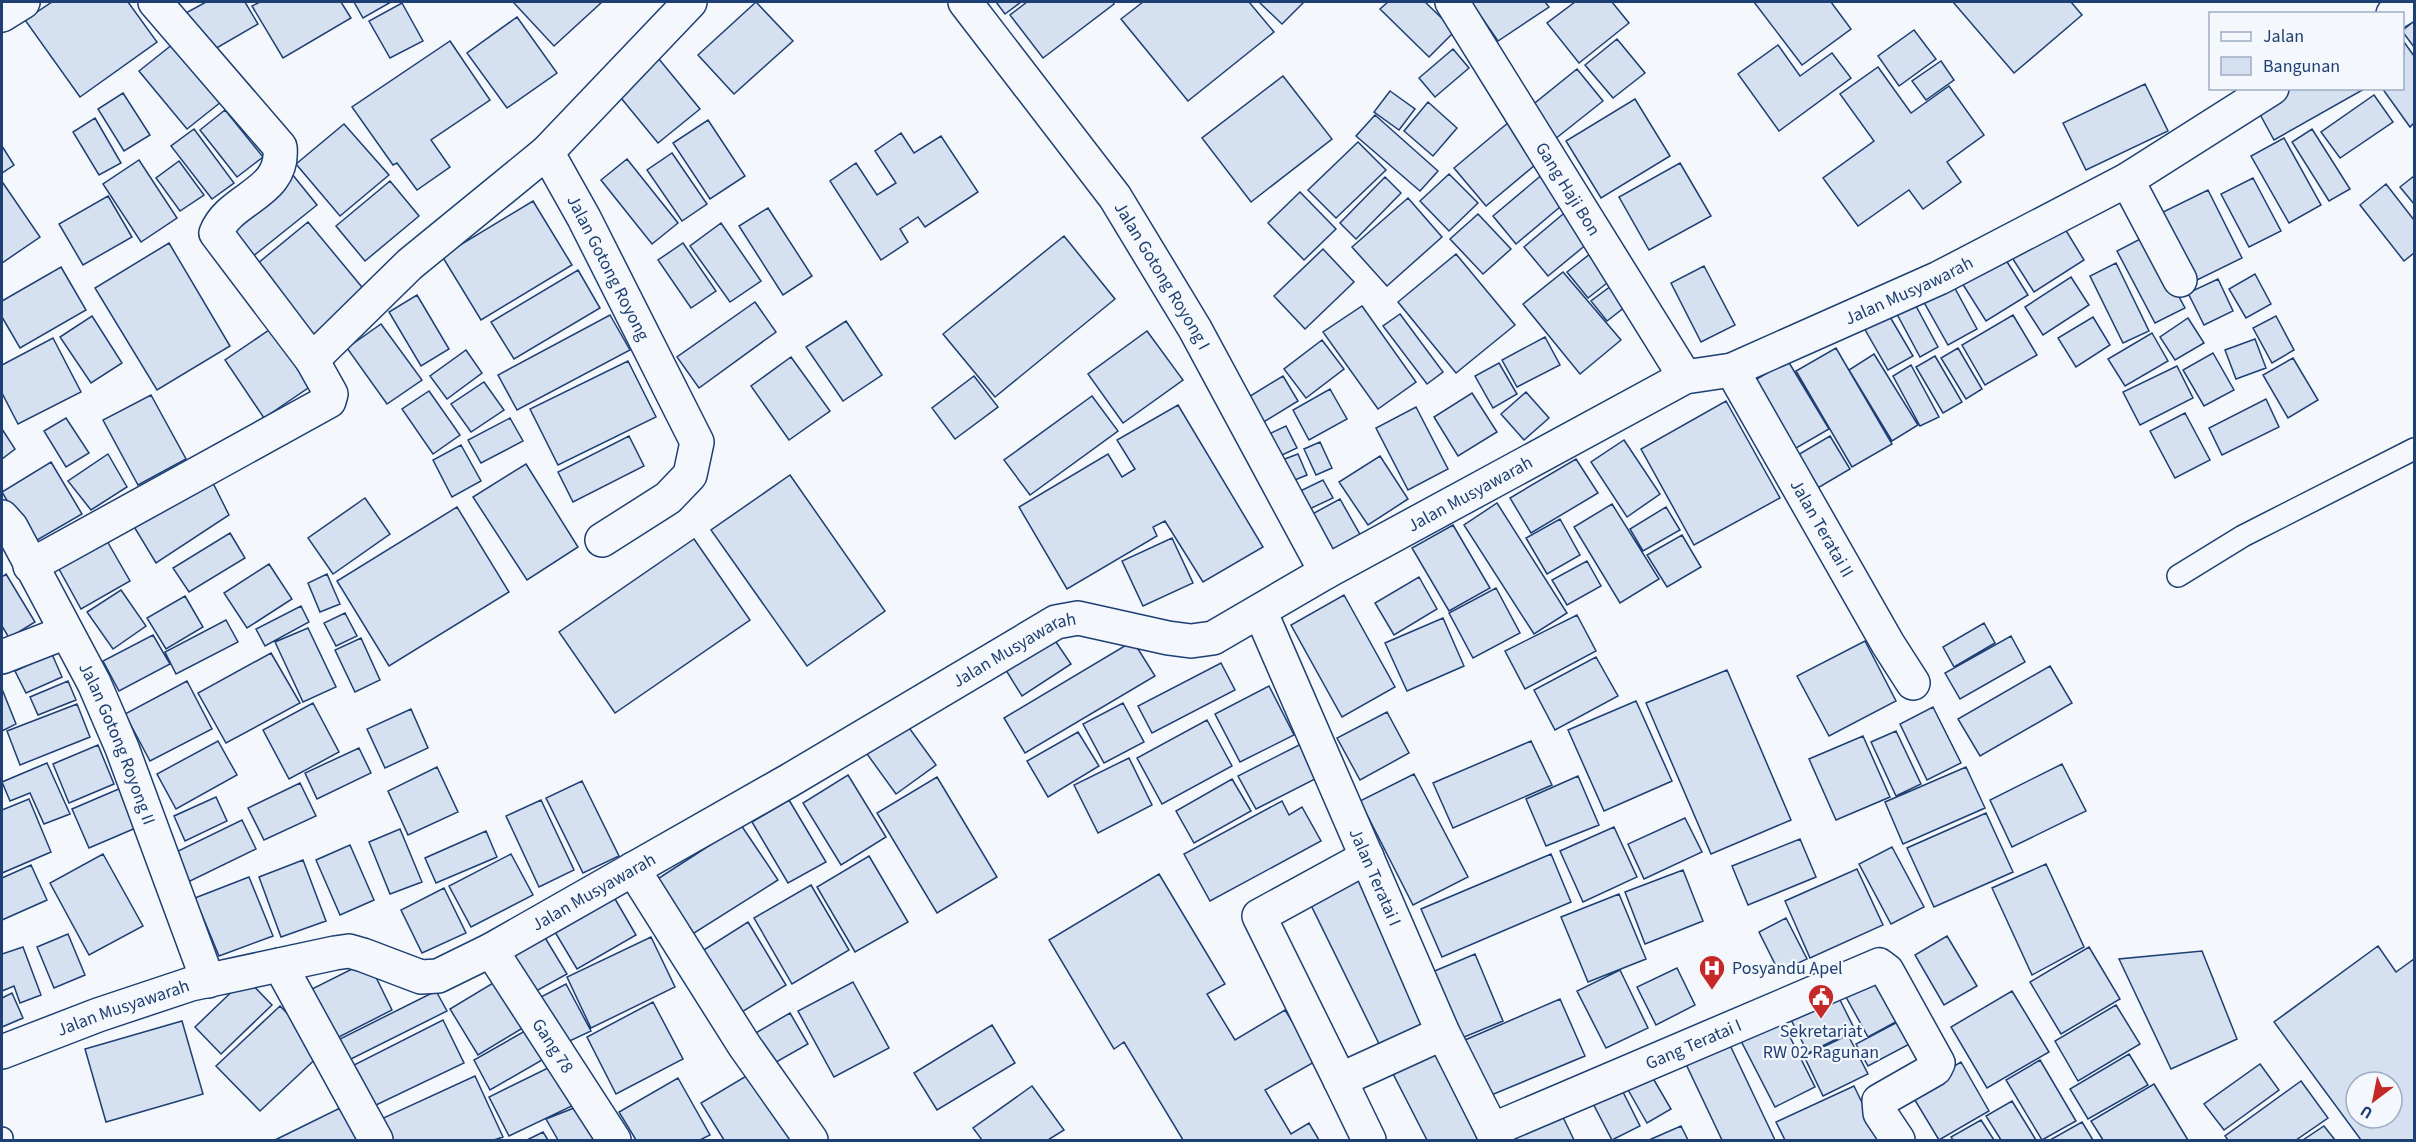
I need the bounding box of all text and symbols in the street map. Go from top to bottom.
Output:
legend [2209,12,2404,90]
text: Jalan [2263,24,2304,49]
text: Bangunan [2263,54,2340,79]
street label: Gang Haji Bon [1529,137,1607,241]
street label: Jalan Gotong Royong [560,191,656,345]
street label: Jalan Gotong Royong I [1108,197,1216,354]
street label: Jalan Musyawarah [1841,250,1977,331]
street label: Jalan Musyawarah [1403,450,1537,538]
street label: Jalan Teratai II [1784,475,1860,582]
street label: Jalan Musyawarah [947,606,1078,693]
street label: Jalan Gotong Royong II [73,658,162,828]
street label: Jalan Teratai I [1343,824,1408,930]
street label: Jalan Musyawarah [527,846,660,937]
hospital icon: Posyandu Apel [1697,953,1727,991]
place label: Posyandu Apel [1732,956,1843,981]
street label: Jalan Musyawarah [53,973,193,1042]
public building icon: Sekretariat RW 02 Ragunan [1806,982,1836,1020]
street label: Gang 78 [526,1013,580,1078]
street label: Gang Teratai I [1641,1013,1745,1076]
place label: Sekretariat RW 02 Ragunan [1763,1019,1879,1065]
north arrow [2344,1070,2404,1130]
text: U [2356,1100,2377,1124]

